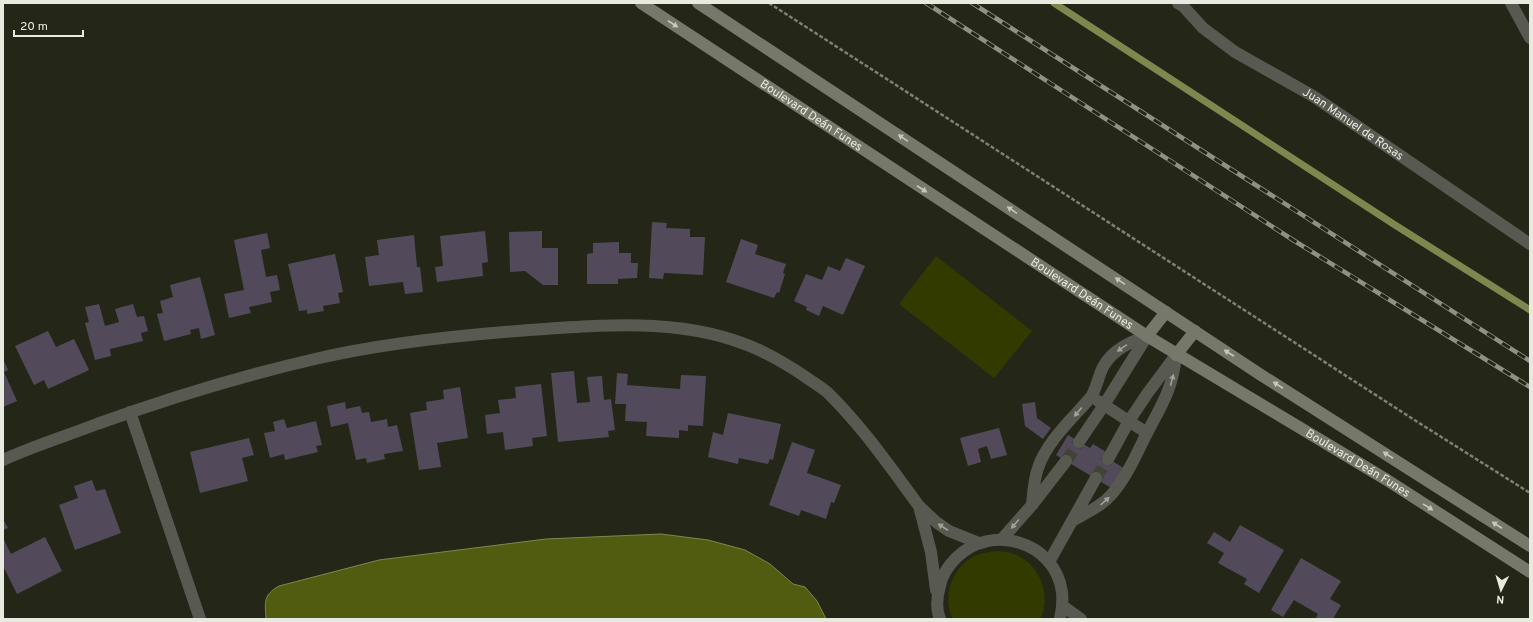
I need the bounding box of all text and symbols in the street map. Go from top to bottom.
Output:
scale bar [14,12,83,38]
text: 20 m [20,19,48,35]
one-way arrow [668,21,679,28]
street label: Boulevard Deán Funes [756,76,865,156]
street label: Juan Manuel de Rosas [1299,85,1406,164]
one-way arrow [898,134,909,142]
one-way arrow [916,185,928,192]
one-way arrow [1006,206,1018,213]
street label: Boulevard Deán Funes [1027,255,1136,334]
one-way arrow [1114,278,1126,285]
one-way arrow [1117,344,1128,352]
one-way arrow [1223,349,1234,357]
one-way arrow [1169,374,1175,386]
one-way arrow [1272,382,1284,389]
one-way arrow [1073,407,1082,418]
street label: Boulevard Deán Funes [1302,426,1413,502]
one-way arrow [1382,452,1393,459]
one-way arrow [1100,496,1110,505]
one-way arrow [1423,503,1434,511]
one-way arrow [1011,519,1020,529]
one-way arrow [1491,522,1503,529]
one-way arrow [938,523,948,531]
north arrow [1481,570,1521,610]
text: N [1496,592,1505,606]

